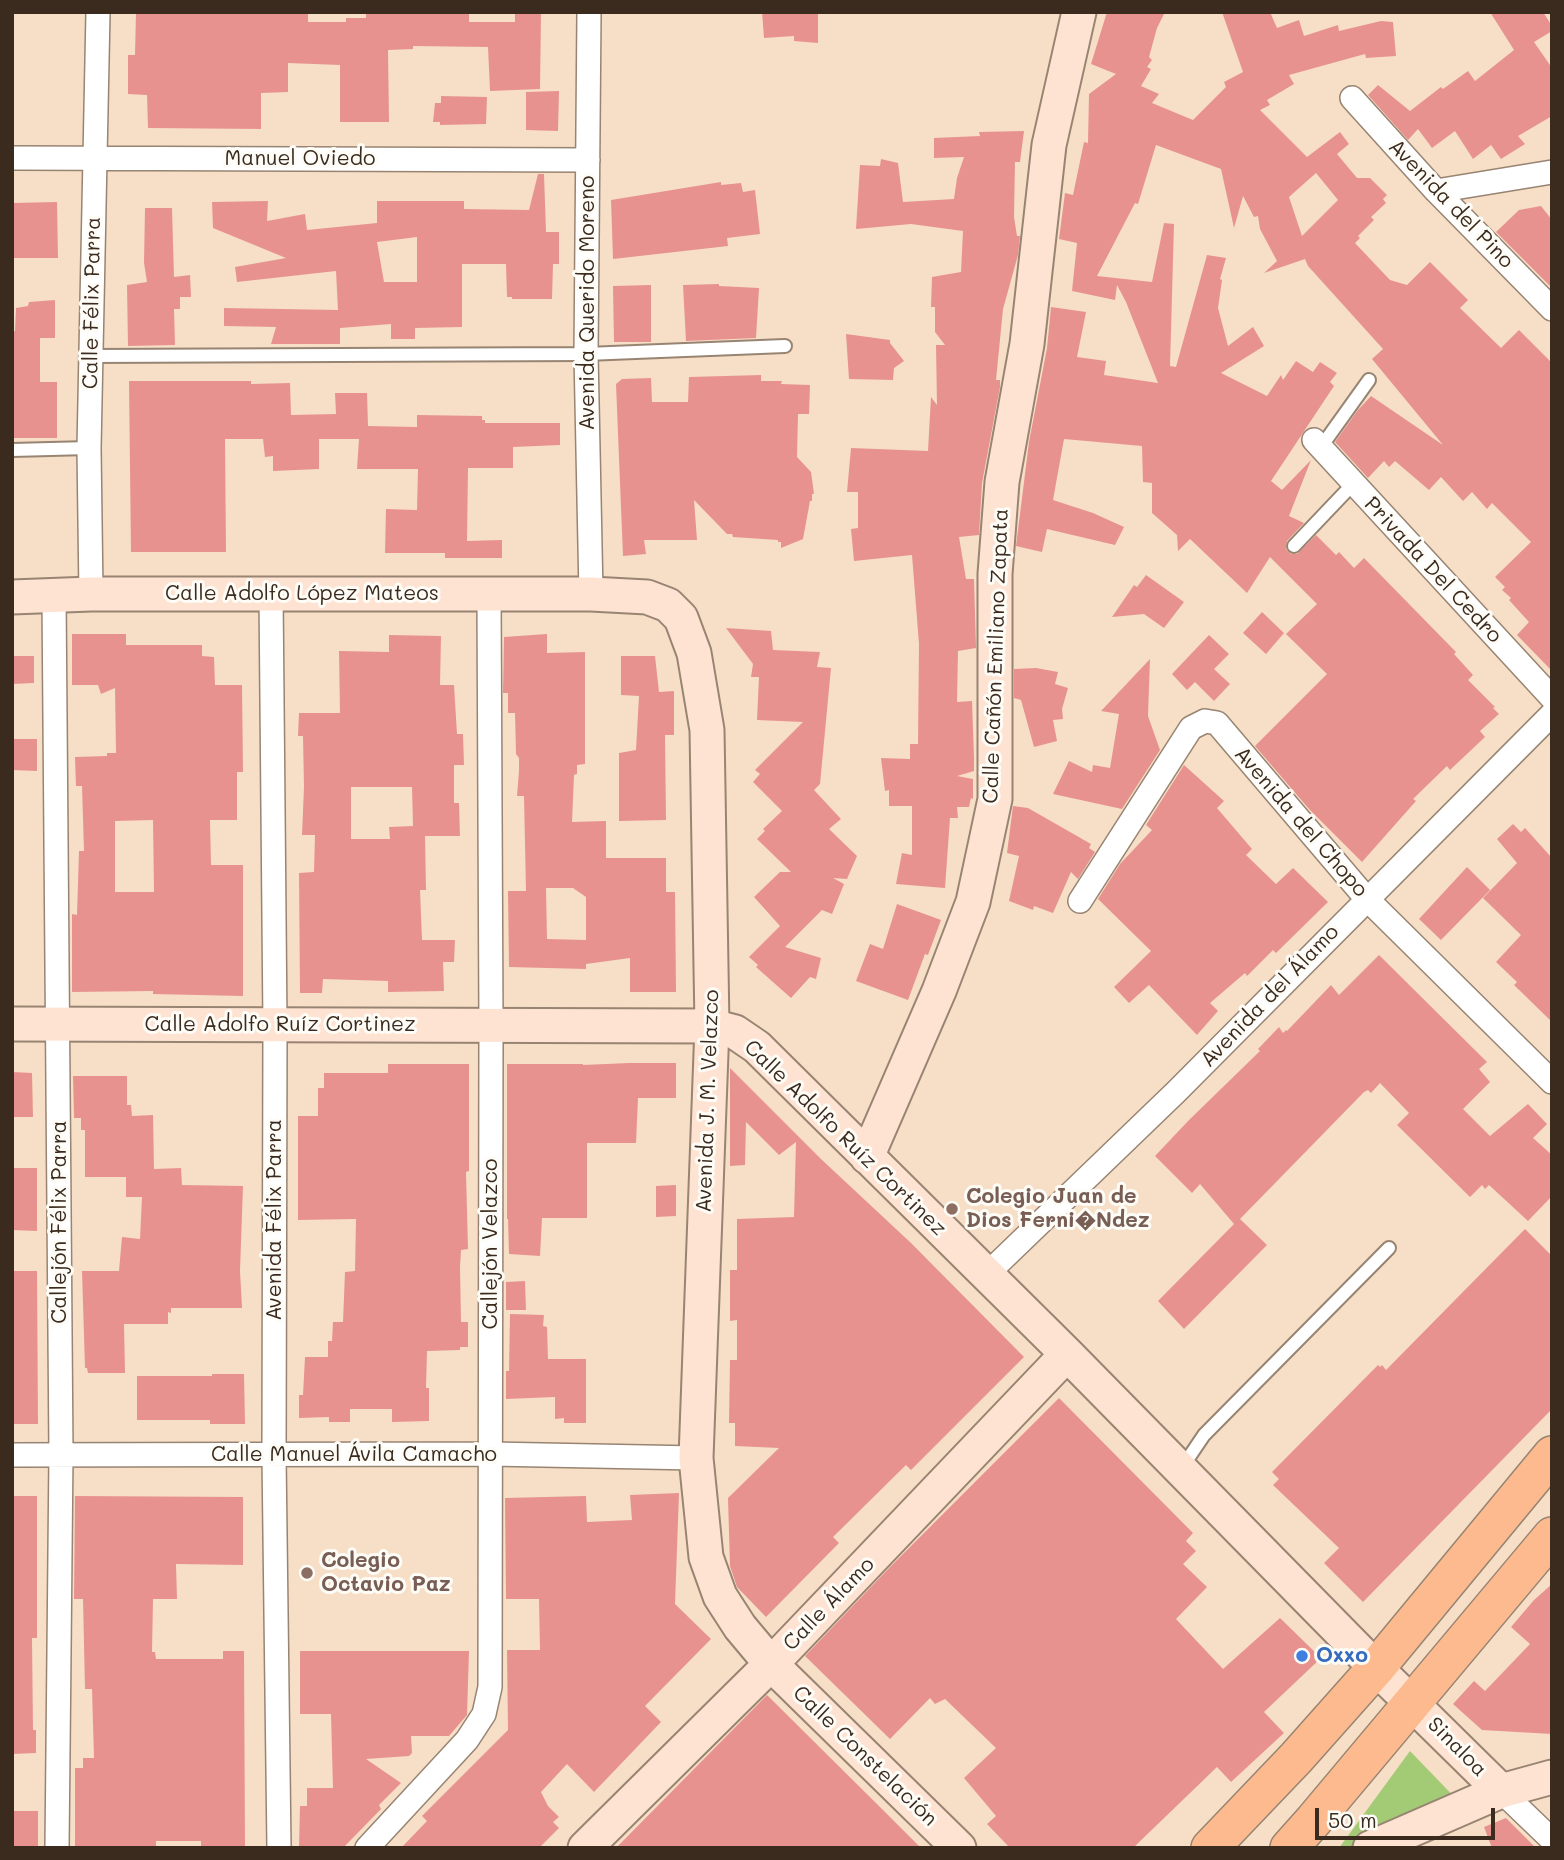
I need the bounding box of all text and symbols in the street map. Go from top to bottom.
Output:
street label: Avenida del Pino [1383,134,1519,274]
street label: Manuel Oviedo [225,146,375,172]
street label: Avenida Querido Moreno [575,176,601,430]
street label: Calle Félix Parra [78,217,106,389]
street label: Privada Del Cedro [1359,492,1507,648]
street label: Calle Cañón Emiliano Zapata [978,508,1014,804]
street label: Calle Adolfo López Mateos [165,581,439,607]
street label: Avenida del Chopo [1229,742,1373,902]
street label: Avenida del Álamo [1196,920,1344,1072]
street label: Avenida J. M. Velazco [692,989,724,1213]
street label: Calle Adolfo Ruíz Cortinez [144,1012,416,1038]
street label: Calle Adolfo Ruíz Cortinez [739,1035,951,1241]
street label: Avenida Félix Parra [262,1119,288,1321]
street label: Callejón Félix Parra [47,1120,73,1324]
street label: Callejón Velazco [478,1159,504,1329]
place label: Colegio Juan de Dios Ferni�Ndez [966,1184,1150,1234]
marker: Colegio Juan de Dios Ferni�Ndez [944,1201,960,1217]
street label: Calle Manuel Ávila Camacho [211,1442,497,1468]
place label: Colegio Octavio Paz [321,1548,451,1598]
street label: Calle Álamo [778,1552,880,1656]
marker: Colegio Octavio Paz [299,1565,315,1581]
place label: Oxxo [1316,1643,1368,1669]
marker: Oxxo [1294,1648,1310,1664]
street label: Calle Constelación [788,1681,942,1831]
street label: Sinaloa [1422,1712,1492,1782]
scale bar [1319,1794,1499,1838]
text: 50 m [1328,1806,1377,1833]

